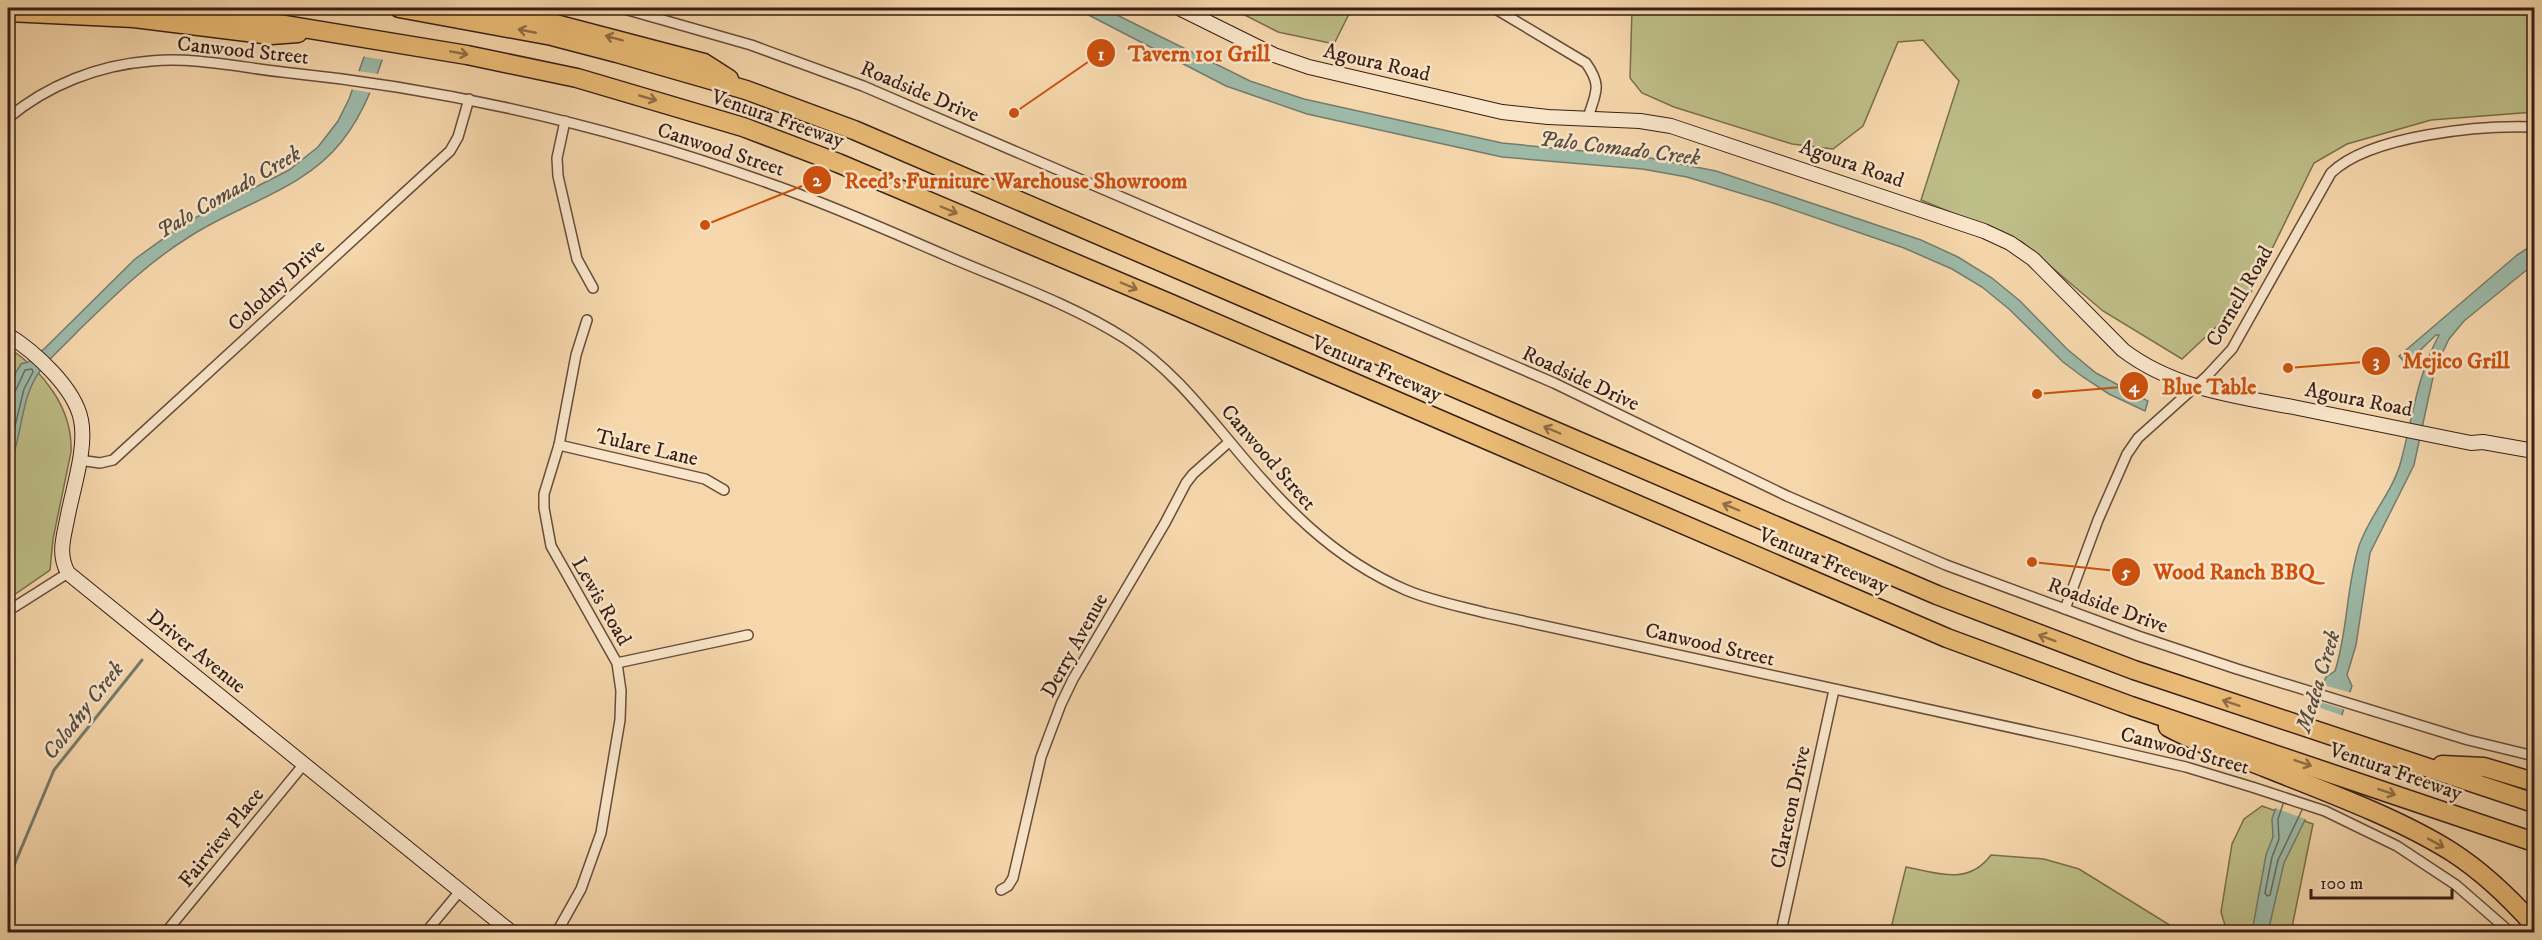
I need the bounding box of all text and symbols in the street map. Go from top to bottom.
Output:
one-way arrow [518,25,537,36]
street label: Canwood Street [176,31,310,71]
one-way arrow [605,32,624,43]
callout: Tavern 101 Grill [1086,33,1282,73]
street label: Agoura Road [1321,38,1433,88]
text: Tavern 101 Grill [1127,41,1270,68]
text: 1 [1098,44,1105,66]
one-way arrow [448,48,468,59]
street label: Roadside Drive [856,55,983,129]
street label: Ventura Freeway [707,84,849,154]
one-way arrow [638,93,657,105]
street label: Canwood Street [654,117,788,183]
water label: Palo Comado Creek [1538,125,1703,172]
street label: Agoura Road [1796,134,1908,194]
water label: Palo Comado Creek [152,140,306,244]
callout: Reed's Furniture Warehouse Showroom [802,160,1199,200]
text: Reed's Furniture Warehouse Showroom [845,168,1188,195]
text: 2 [813,170,823,192]
one-way arrow [939,205,958,216]
street label: Colodny Drive [223,234,331,337]
street label: Cornell Road [2201,241,2279,352]
one-way arrow [1119,281,1137,292]
street label: Ventura Freeway [1307,329,1447,408]
street label: Roadside Drive [1518,340,1644,418]
callout: Mejico Grill [2361,341,2522,381]
text: Mejico Grill [2402,348,2510,376]
text: 3 [2373,351,2380,373]
callout: Blue Table [2119,366,2268,406]
text: Blue Table [2162,374,2256,401]
text: 4 [2128,376,2140,398]
street label: Agoura Road [2303,377,2415,423]
street label: Canwood Street [1215,399,1322,516]
one-way arrow [1543,423,1561,434]
street label: Tulare Lane [593,424,701,472]
one-way arrow [1722,500,1740,511]
street label: Ventura Freeway [1754,521,1894,600]
callout: Wood Ranch BBQ [2111,552,2327,592]
street label: Lewis Road [565,553,637,651]
text: Wood Ranch BBQ [2152,559,2325,586]
text: 5 [2121,562,2131,584]
street label: Roadside Drive [2044,572,2172,640]
street label: Derry Avenue [1036,589,1114,702]
street label: Driver Avenue [142,604,251,700]
street label: Canwood Street [1642,617,1777,673]
water label: Medea Creek [2290,627,2347,737]
one-way arrow [2038,632,2057,643]
water label: Colodny Creek [37,656,130,765]
one-way arrow [2222,696,2241,707]
street label: Canwood Street [2118,721,2252,781]
street label: Ventura Freeway [2325,737,2467,807]
street label: Clareton Drive [1765,743,1817,871]
one-way arrow [2293,759,2312,770]
street label: Fairview Place [174,782,270,893]
one-way arrow [2377,787,2396,798]
one-way arrow [2427,837,2444,849]
scale bar [2311,862,2452,900]
text: 100 m [2320,873,2363,895]

